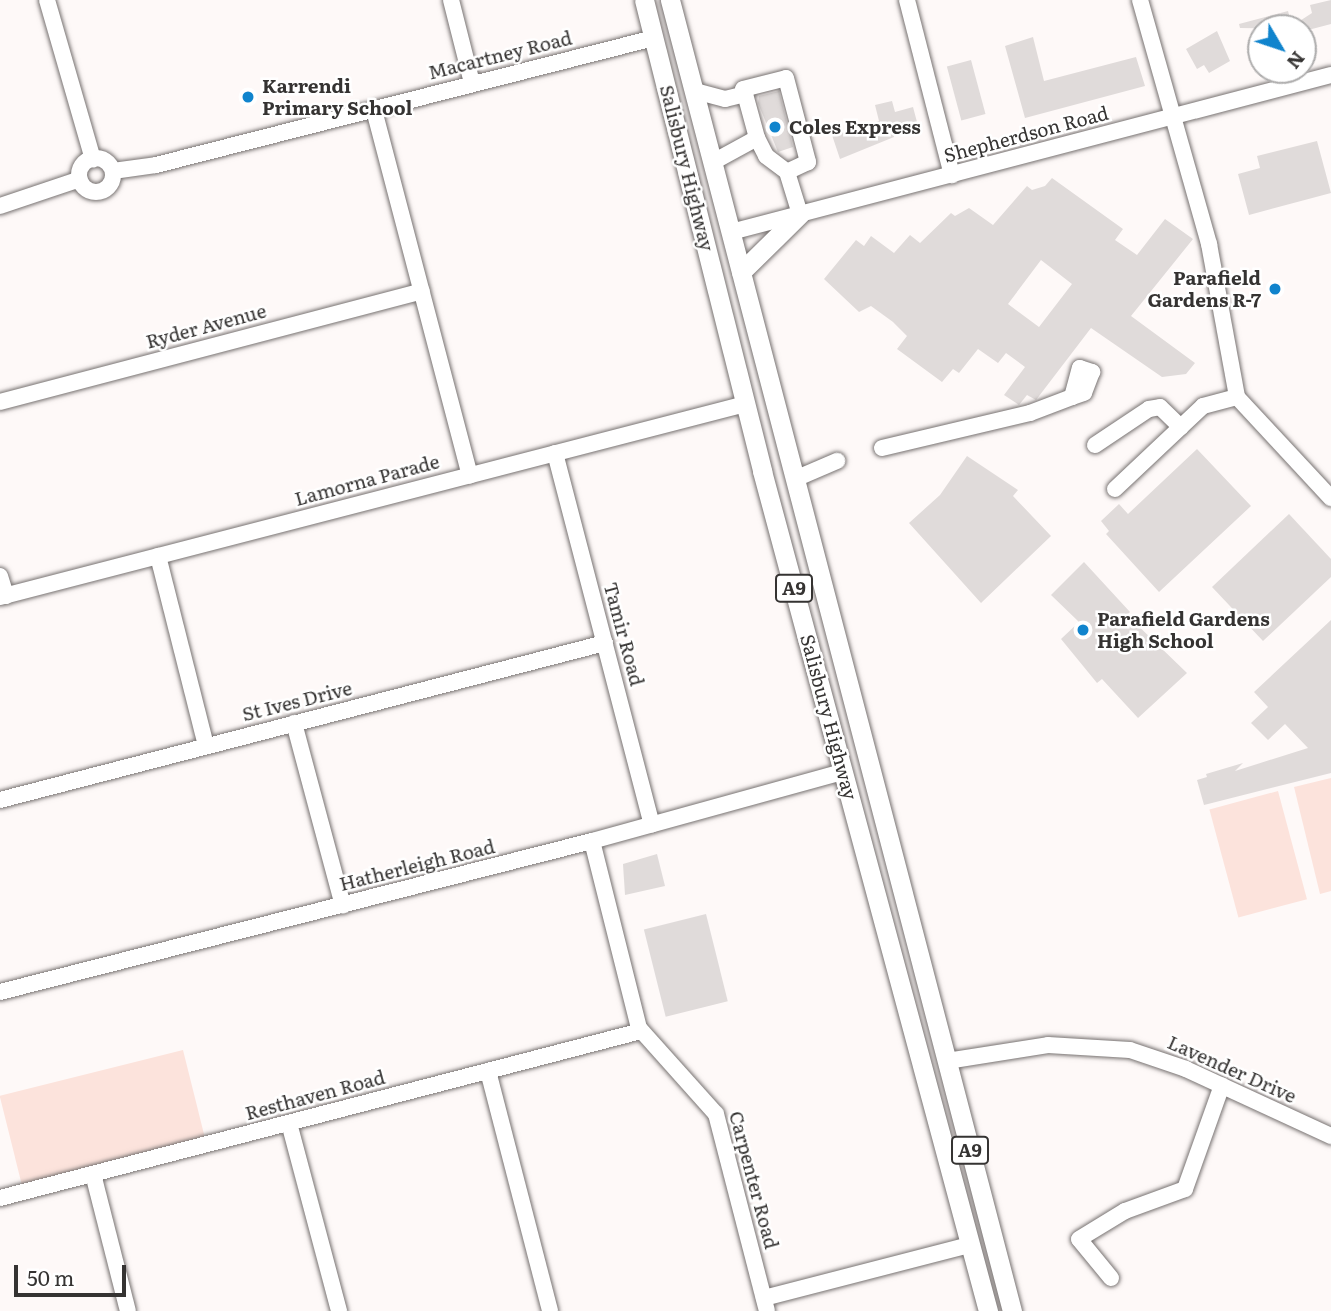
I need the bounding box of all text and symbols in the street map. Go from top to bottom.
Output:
north arrow [1247,14,1317,84]
street label: Macartney Road [426,26,574,84]
text: N [1281,46,1313,76]
place label: Karrendi Primary School [262,75,412,119]
street label: Salisbury Highway [655,83,719,253]
marker: Karrendi Primary School [240,89,256,105]
street label: Shepherdson Road [941,101,1111,167]
place label: Coles Express [789,116,921,138]
marker: Coles Express [767,119,783,135]
place label: Parafield Gardens R-7 [1147,267,1261,311]
marker: Parafield Gardens R-7 [1267,281,1283,297]
street label: Ryder Avenue [143,299,269,353]
street label: Lamorna Parade [292,450,442,510]
road number: A9 [775,574,813,602]
street label: Tamir Road [599,580,649,688]
place label: Parafield Gardens High School [1097,608,1270,652]
marker: Parafield Gardens High School [1075,622,1091,638]
street label: Salisbury Highway [796,632,862,802]
street label: St Ives Drive [240,676,354,726]
street label: Hatherleigh Road [337,835,497,895]
street label: Lavender Drive [1164,1030,1300,1108]
street label: Resthaven Road [243,1065,387,1125]
street label: Carpenter Road [725,1109,783,1251]
road number: A9 [951,1135,989,1164]
scale bar [18,1252,130,1296]
text: 50 m [27,1261,74,1292]

